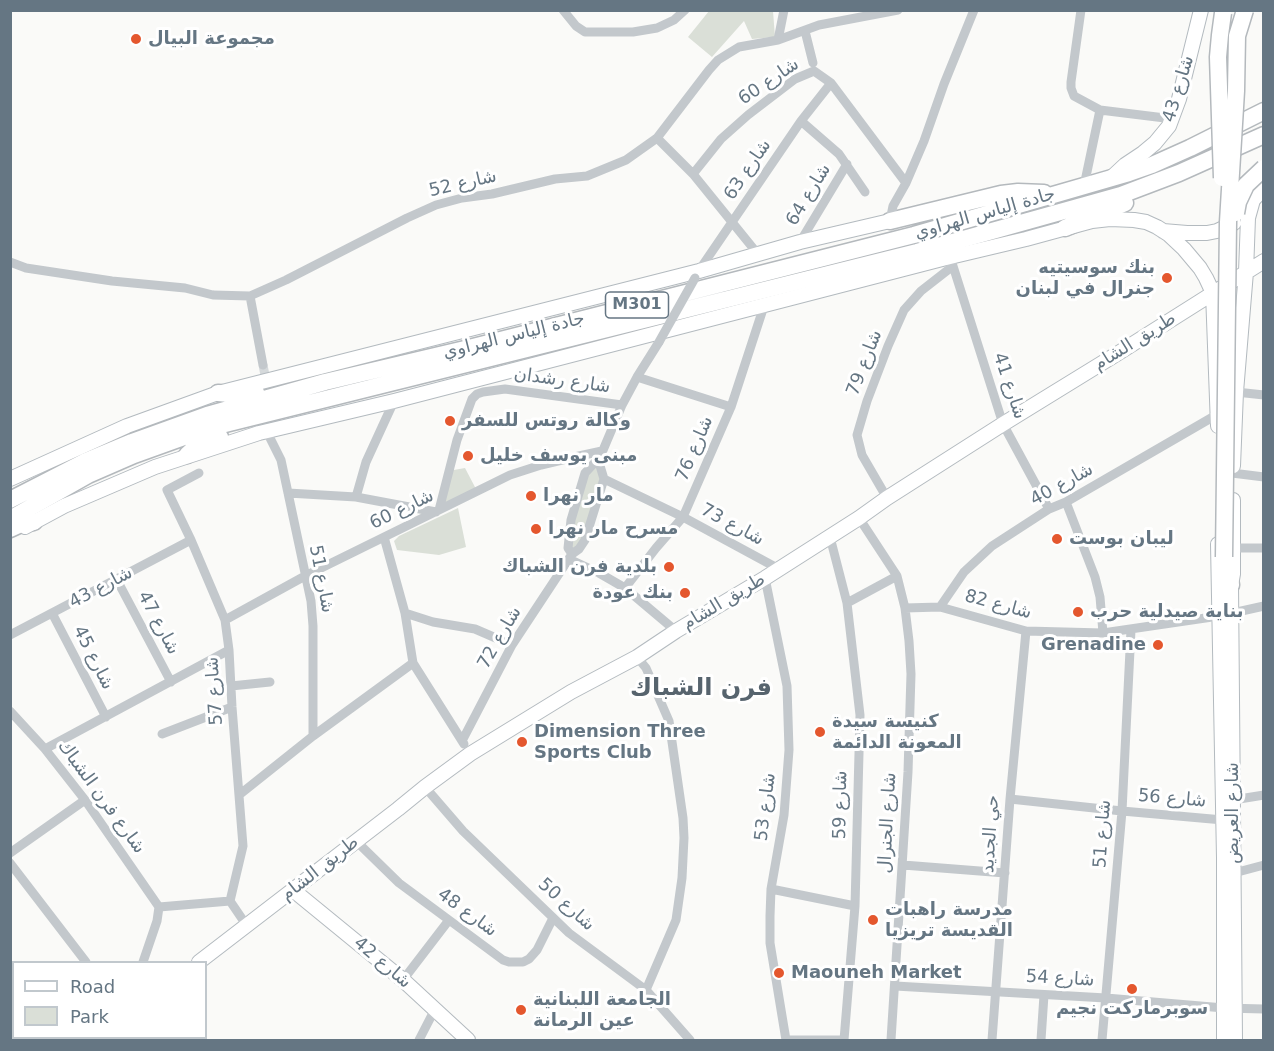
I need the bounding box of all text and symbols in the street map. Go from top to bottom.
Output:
place label: مجموعة البيال [148,28,275,50]
marker: مجموعة البيال [129,32,143,46]
street label: شارع 43 [1159,53,1199,125]
street label: شارع 60 [735,54,803,110]
street label: شارع 63 [720,136,776,204]
street label: شارع 64 [782,160,836,230]
street label: شارع 52 [427,166,499,202]
street label: جادة إلياس الهراوي [912,184,1058,244]
place label: بنك سوسيتيه جنرال في لبنان [1016,257,1155,300]
marker: بنك سوسيتيه جنرال في لبنان [1160,271,1174,285]
road number: M301 [606,292,668,318]
street label: جادة إلياس الهراوي [441,308,587,364]
street label: طريق الشام [1090,308,1180,376]
street label: شارع 79 [843,327,887,399]
street label: شارع 41 [988,350,1030,422]
street label: شارع رشدان [512,364,612,398]
place label: وكالة روتس للسفر [462,410,631,432]
street label: شارع 76 [672,413,718,485]
marker: وكالة روتس للسفر [443,414,457,428]
place label: مبنى يوسف خليل [480,445,638,467]
marker: مبنى يوسف خليل [461,449,475,463]
street label: شارع 40 [1027,459,1097,511]
street label: شارع 60 [366,485,438,535]
place label: مار نهرا [543,485,614,507]
marker: مار نهرا [524,489,538,503]
street label: شارع 73 [697,499,767,551]
place label: مسرح مار نهرا [548,518,678,540]
marker: مسرح مار نهرا [529,522,543,536]
place label: ليبان بوست [1069,528,1174,550]
marker: ليبان بوست [1050,532,1064,546]
street label: شارع 51 [304,543,338,615]
place label: بلدية فرن الشباك [502,556,657,578]
marker: بلدية فرن الشباك [662,560,676,574]
street label: شارع 43 [66,562,136,614]
street label: طريق الشام [679,569,769,635]
place label: بنك عودة [592,582,673,604]
marker: بنك عودة [678,586,692,600]
street label: شارع 82 [962,586,1034,624]
street label: شارع 47 [132,588,184,658]
place label: بناية صيدلية حرب [1090,601,1243,623]
street label: شارع 72 [473,603,527,673]
marker: بناية صيدلية حرب [1071,605,1085,619]
street label: شارع 45 [68,623,118,693]
place label: Grenadine [1041,634,1146,656]
marker: Grenadine [1151,638,1165,652]
street label: شارع 57 [202,656,228,726]
district label: فرن الشباك [630,675,772,703]
place label: كنيسة سيدة المعونة الدائمة [832,711,962,754]
place label: Dimension Three Sports Club [534,721,706,764]
marker: كنيسة سيدة المعونة الدائمة [813,725,827,739]
marker: Dimension Three Sports Club [515,735,529,749]
street label: شارع فرن الشباك [52,736,150,858]
street label: شارع العريض [1222,762,1244,864]
street label: شارع 59 [830,771,852,839]
street label: شارع 53 [751,772,781,842]
street label: شارع الجنرال [875,772,901,874]
street label: شارع 56 [1137,785,1207,813]
street label: حي الجديد [978,794,1004,874]
street label: شارع 51 [1090,799,1116,869]
street label: طريق الشام [277,832,363,906]
street label: شارع 50 [533,874,599,936]
street label: شارع 48 [433,884,501,942]
place label: مدرسة راهبات القديسة تريزيا [885,899,1013,942]
marker: مدرسة راهبات القديسة تريزيا [866,913,880,927]
street label: شارع 42 [349,933,415,993]
legend [12,961,207,1039]
place label: Maouneh Market [791,962,962,984]
marker: Maouneh Market [772,966,786,980]
street label: شارع 54 [1025,966,1095,992]
text: Road [70,976,115,997]
marker: سوبرماركت نجيم [1125,982,1139,996]
place label: الجامعة اللبنانية عين الرمانة [533,989,671,1032]
place label: سوبرماركت نجيم [1056,998,1208,1020]
marker: الجامعة اللبنانية عين الرمانة [514,1003,528,1017]
text: Park [70,1006,109,1027]

